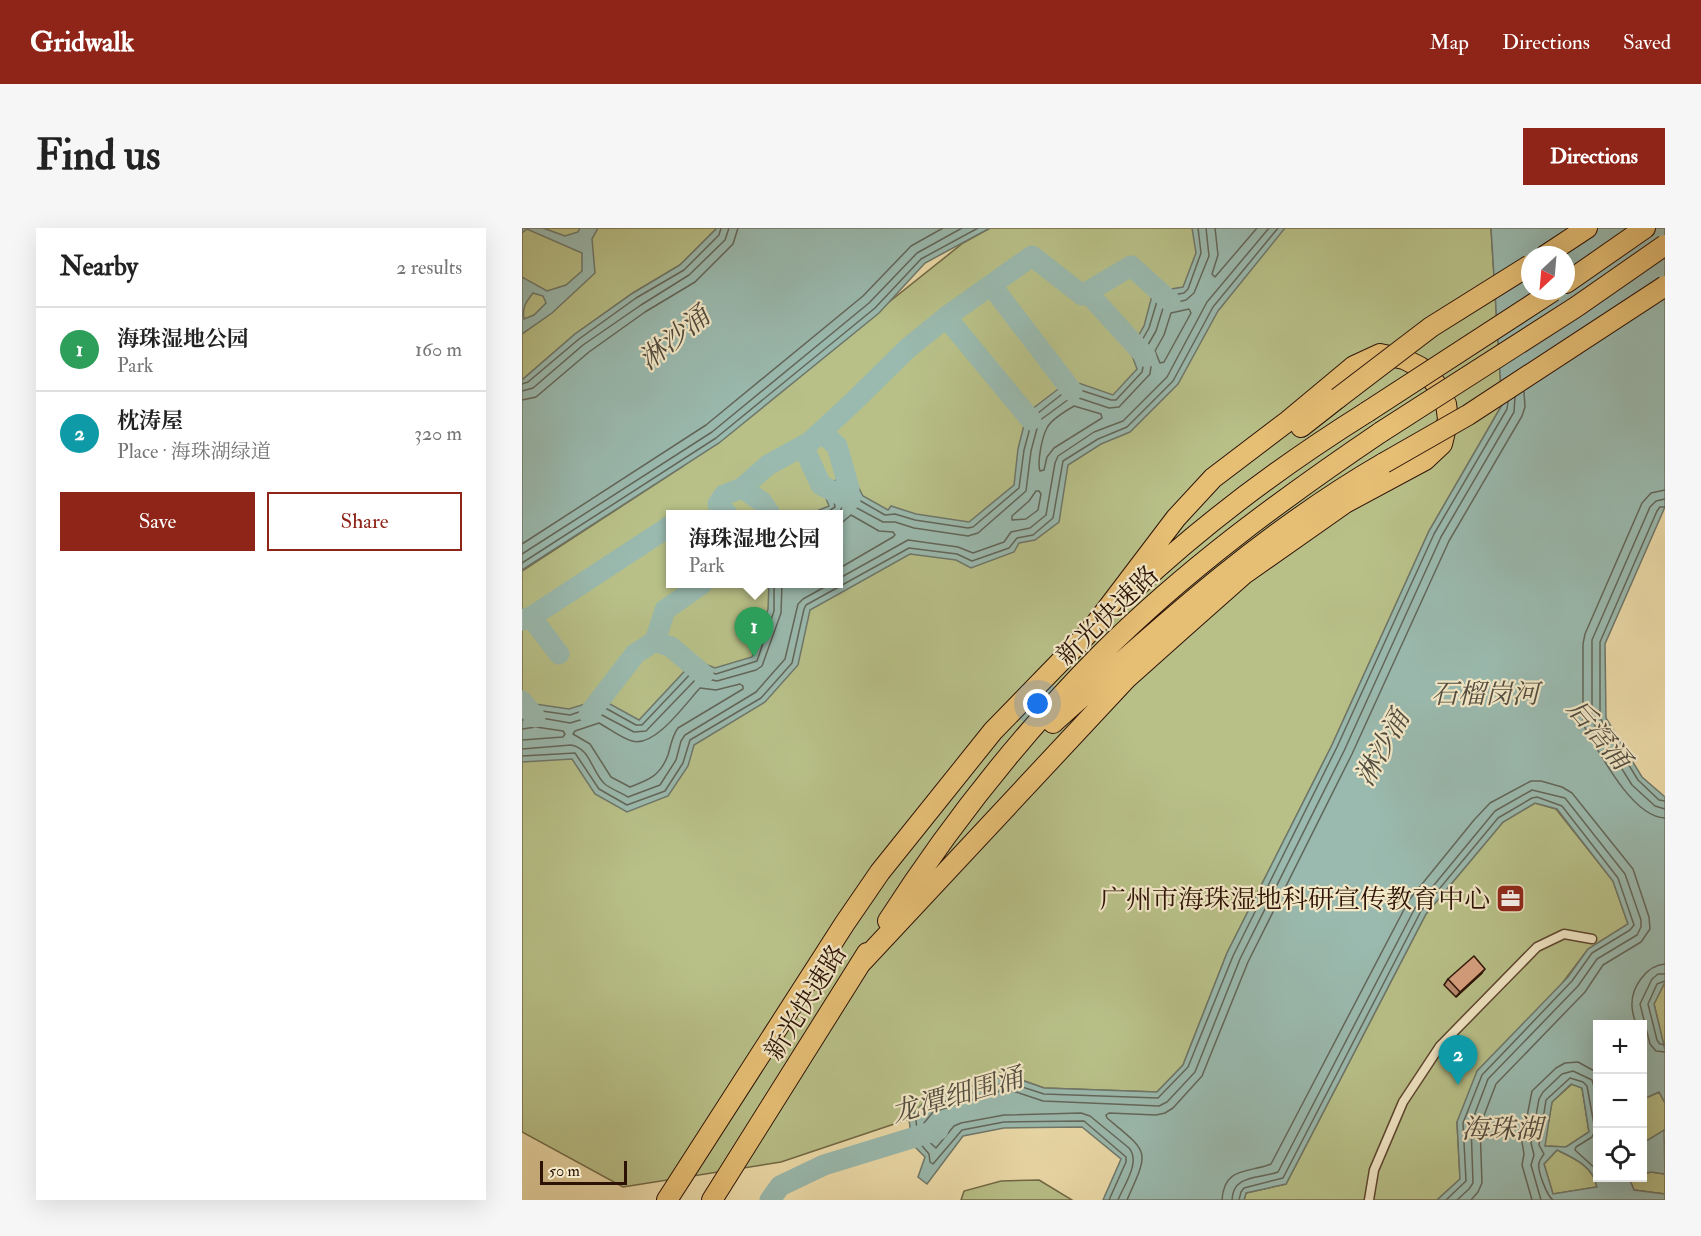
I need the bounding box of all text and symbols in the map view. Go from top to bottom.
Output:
text: Gridwalk [30,25,134,60]
text: Map [1429,29,1469,56]
text: Directions [1502,29,1590,56]
text: Saved [1623,29,1671,56]
button: Directions [1523,128,1665,185]
text: Find us [36,130,160,182]
north arrow [1521,246,1575,300]
text: Nearby [60,251,138,283]
text: 2 results [396,255,462,280]
water label: 淋沙涌 [632,298,719,377]
text: 海珠湿地公园 [117,325,249,353]
text: 1 [76,337,83,362]
text: 160 m [415,337,462,362]
text: Park [117,353,153,378]
text: 枕涛屋 [117,407,183,435]
text: 2 [74,421,85,446]
text: 320 m [414,421,462,446]
text: Place · 海珠湖绿道 [117,439,271,464]
button: Save [60,492,255,551]
button: Share [267,492,462,551]
popup [666,510,843,588]
text: 海珠湿地公园 [688,525,821,553]
text: Park [688,553,725,578]
street label: 新光快速路 [1050,559,1166,672]
pin: 1 [734,608,774,657]
water label: 石榴岗河 [1431,678,1544,711]
your location [1023,689,1052,718]
water label: 后滘涌 [1560,693,1639,778]
water label: 淋沙涌 [1348,702,1418,792]
office icon: 广州市海珠湿地科研宣传教育中心 [1495,883,1527,915]
place label: 广州市海珠湿地科研宣传教育中心 [1100,884,1490,916]
street label: 新光快速路 [758,939,854,1066]
map controls [1593,1020,1647,1182]
button: + [1593,1020,1647,1074]
pin: 2 [1438,1036,1478,1085]
water label: 龙潭细围涌 [888,1060,1029,1130]
button: − [1593,1074,1647,1128]
water label: 海珠湖 [1462,1113,1547,1146]
button: locate [1593,1128,1647,1182]
scale bar [540,1158,627,1186]
text: 50 m [549,1161,580,1181]

